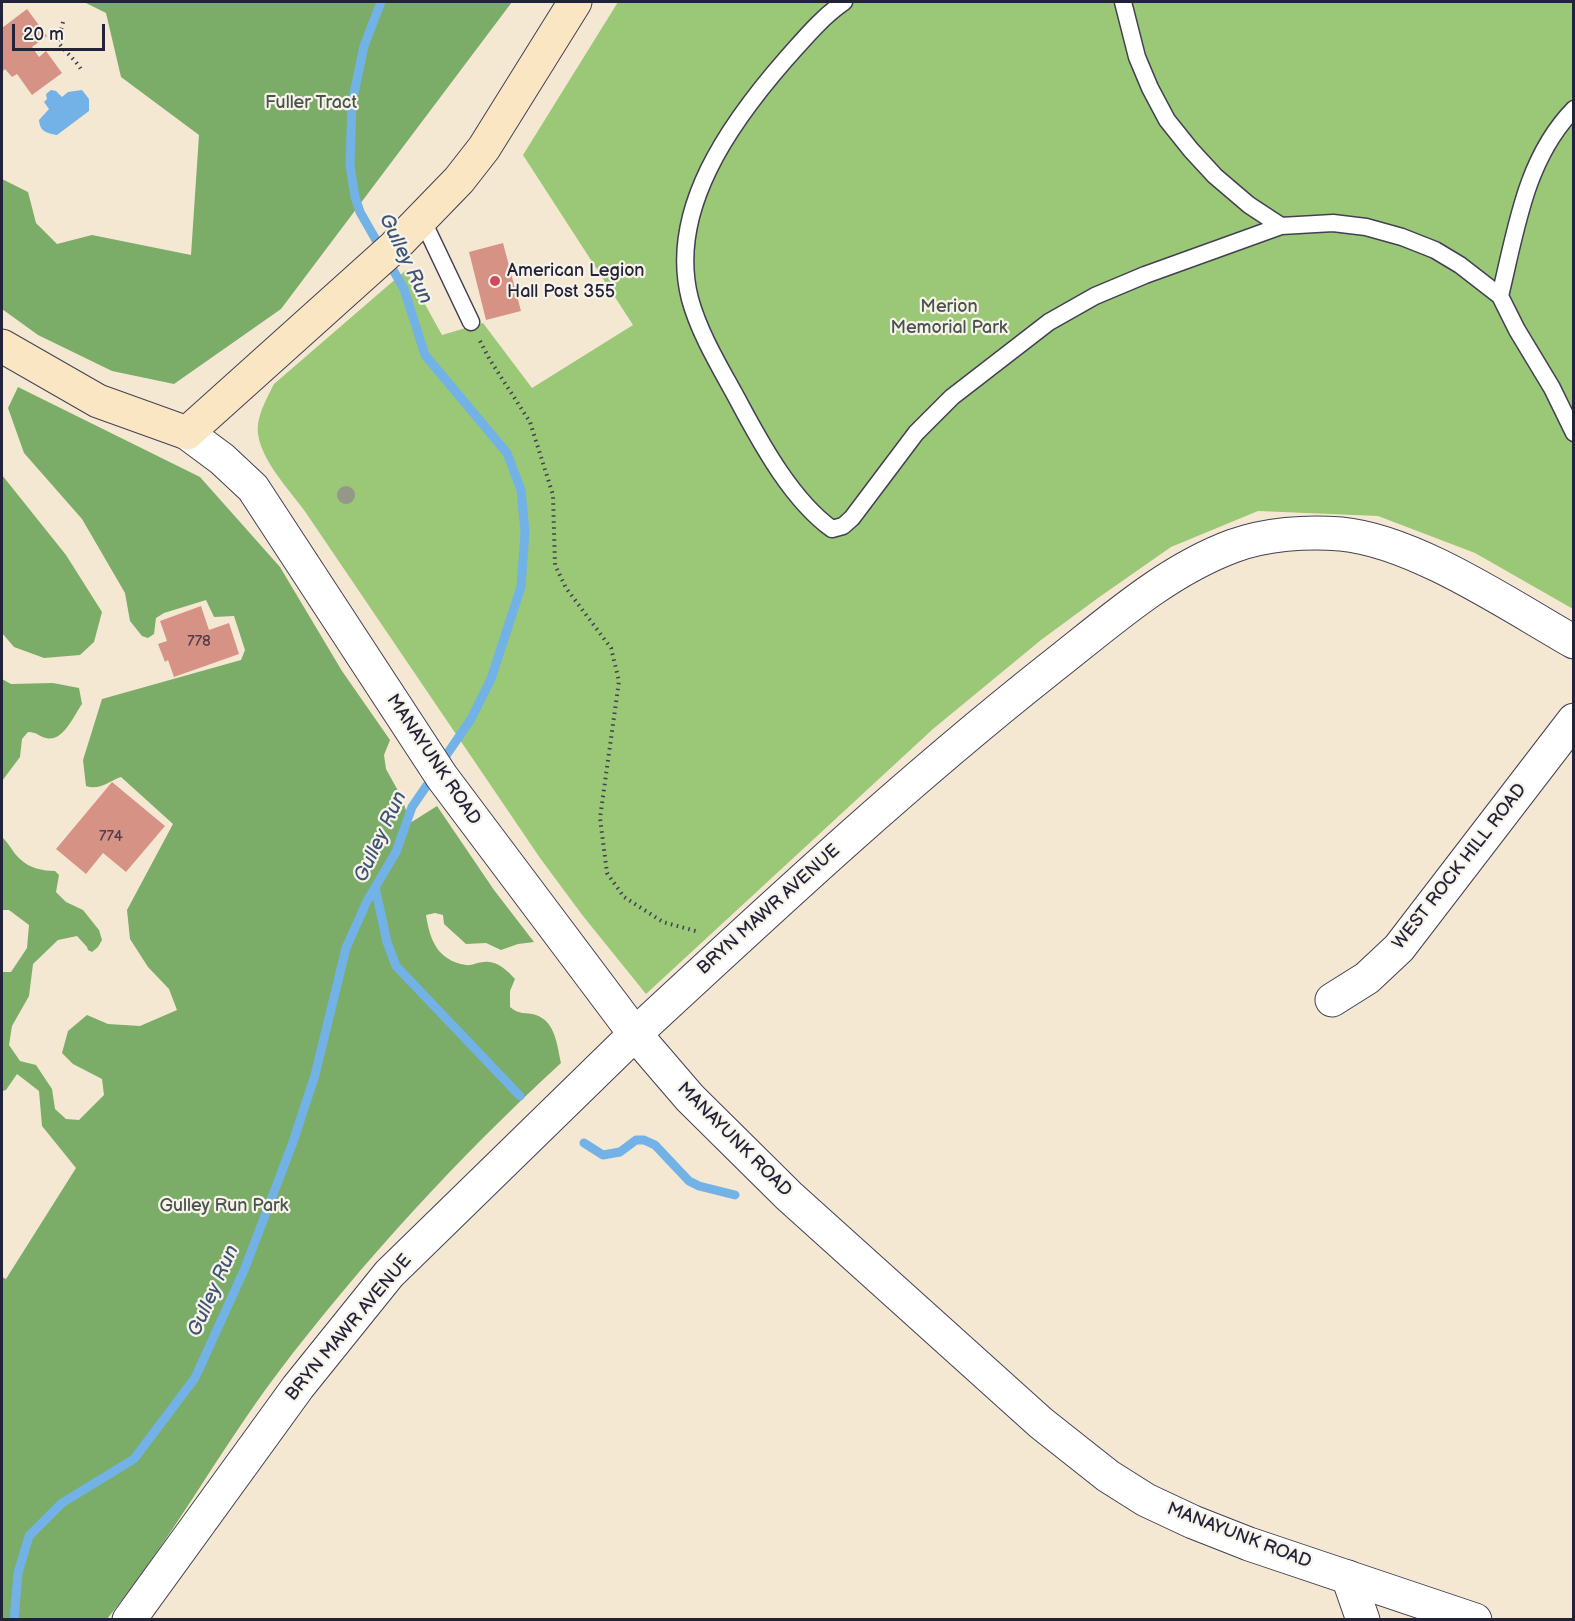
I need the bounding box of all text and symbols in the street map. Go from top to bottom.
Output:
scale bar [15,12,108,50]
text: 20 m [23,24,64,45]
park label: Fuller Tract [265,92,357,114]
water label: Gulley Run [373,210,437,308]
place label: American Legion Hall Post 355 [507,260,645,302]
marker: American Legion Hall Post 355 [488,274,502,288]
park label: Merion Memorial Park [890,296,1008,338]
house number: 778 [187,633,211,651]
street label: MANAYUNK ROAD [381,690,485,830]
street label: WEST ROCK HILL ROAD [1389,780,1531,954]
water label: Gulley Run [350,788,412,886]
house number: 774 [99,828,123,846]
street label: BRYN MAWR AVENUE [693,840,845,980]
street label: MANAYUNK ROAD [672,1078,796,1202]
park label: Gulley Run Park [160,1195,288,1217]
water label: Gulley Run [183,1242,245,1340]
street label: BRYN MAWR AVENUE [281,1250,417,1406]
street label: MANAYUNK ROAD [1164,1498,1314,1574]

